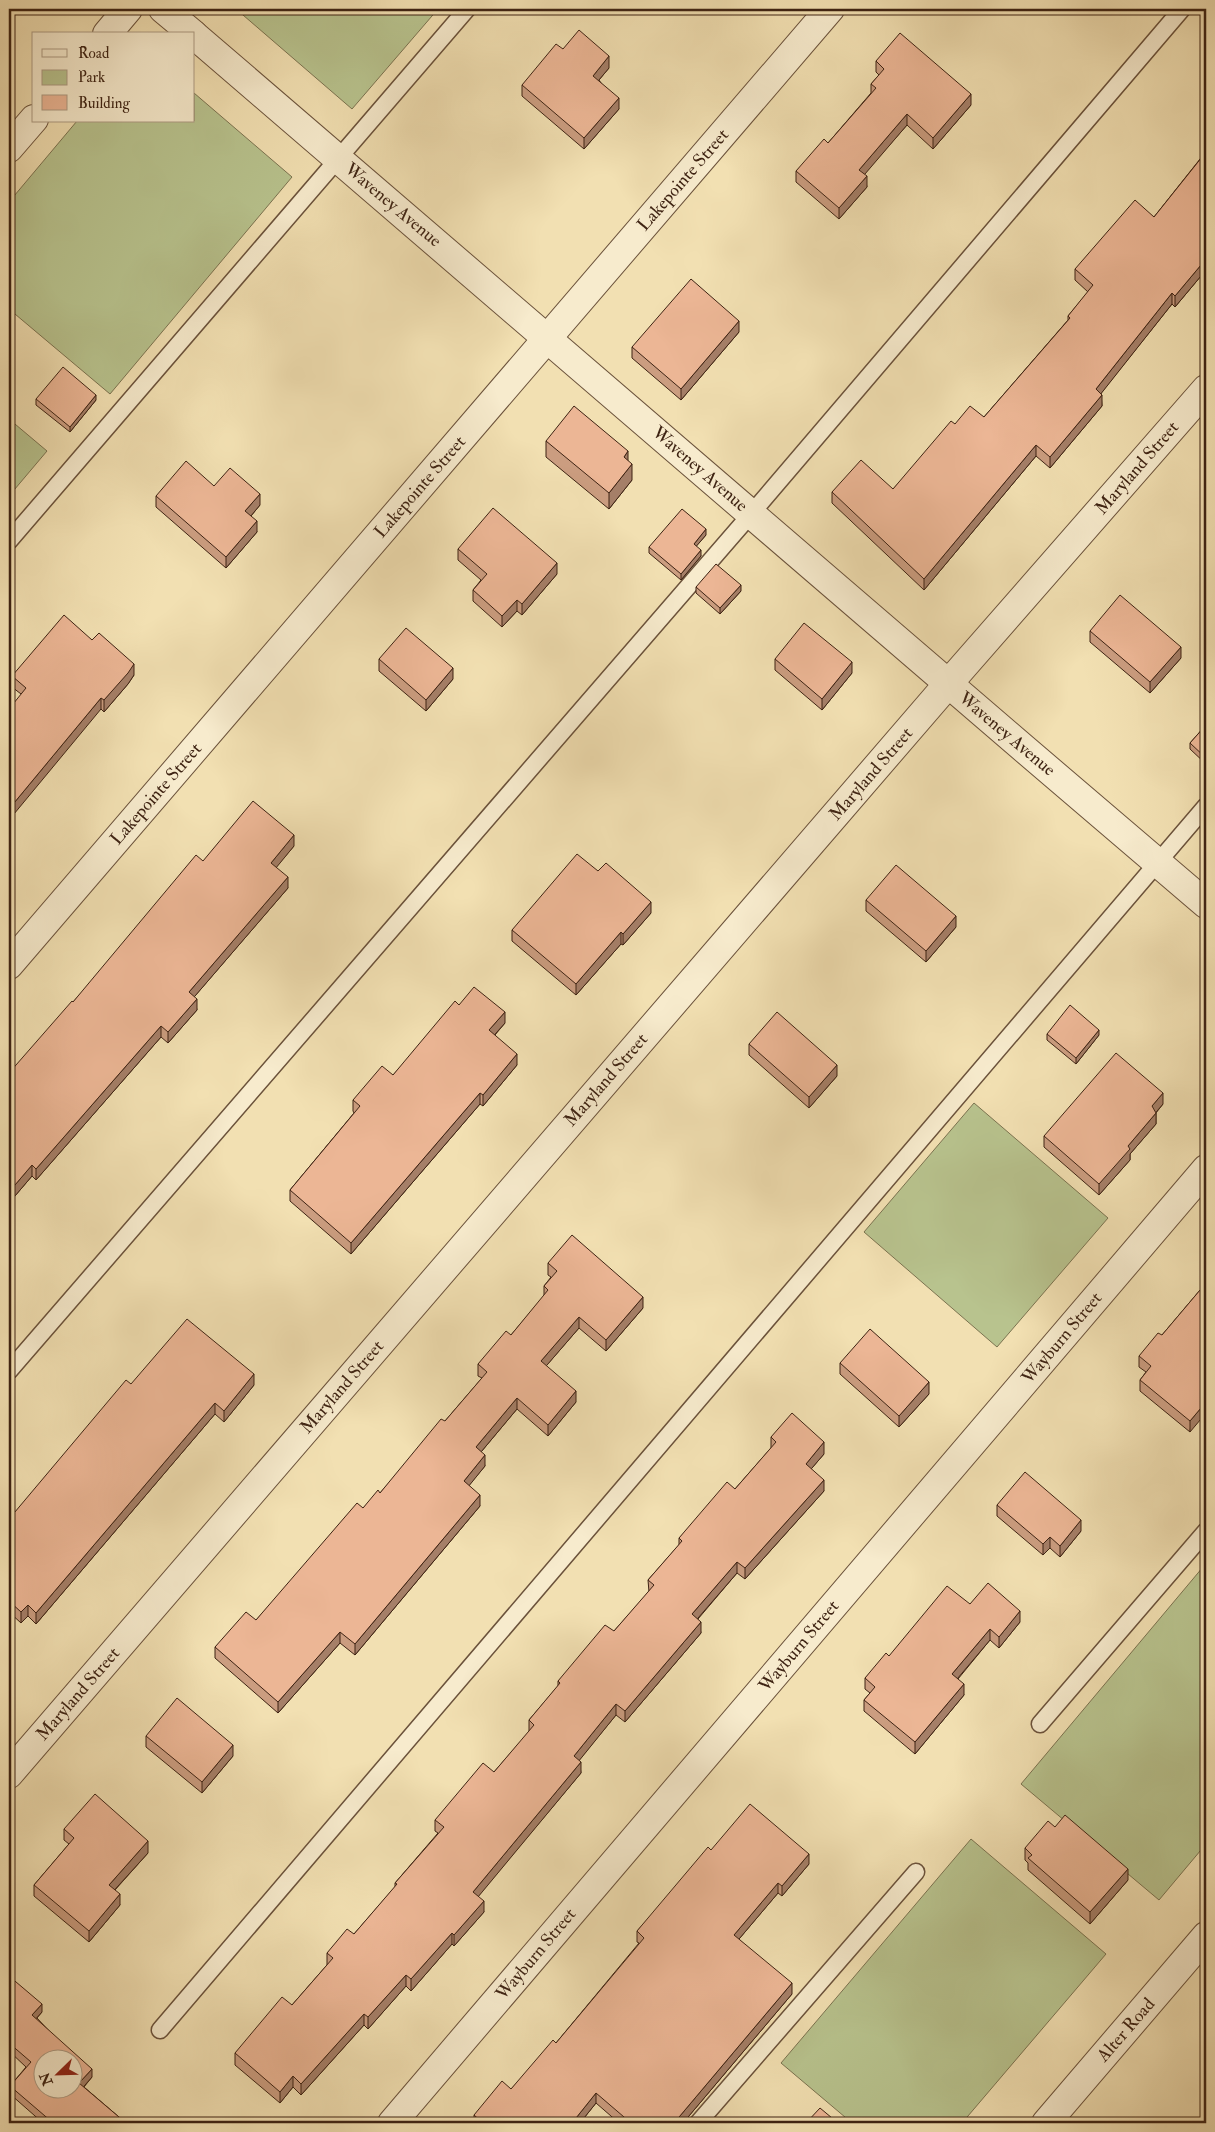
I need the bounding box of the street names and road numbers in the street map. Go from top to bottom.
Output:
street label: Lakepointe Street [632,124,734,236]
street label: Waveney Avenue [339,157,447,253]
street label: Maryland Street [1090,416,1184,520]
street label: Waveney Avenue [647,420,753,517]
street label: Lakepointe Street [369,431,471,543]
street label: Waveney Avenue [953,686,1061,782]
street label: Maryland Street [824,722,918,826]
street label: Lakepointe Street [105,738,207,850]
street label: Maryland Street [559,1028,653,1132]
street label: Wayburn Street [1016,1287,1107,1389]
street label: Maryland Street [295,1335,389,1439]
street label: Wayburn Street [753,1595,844,1697]
street label: Maryland Street [31,1642,125,1746]
street label: Wayburn Street [490,1903,581,2005]
street label: Alter Road [1091,1993,1160,2068]

